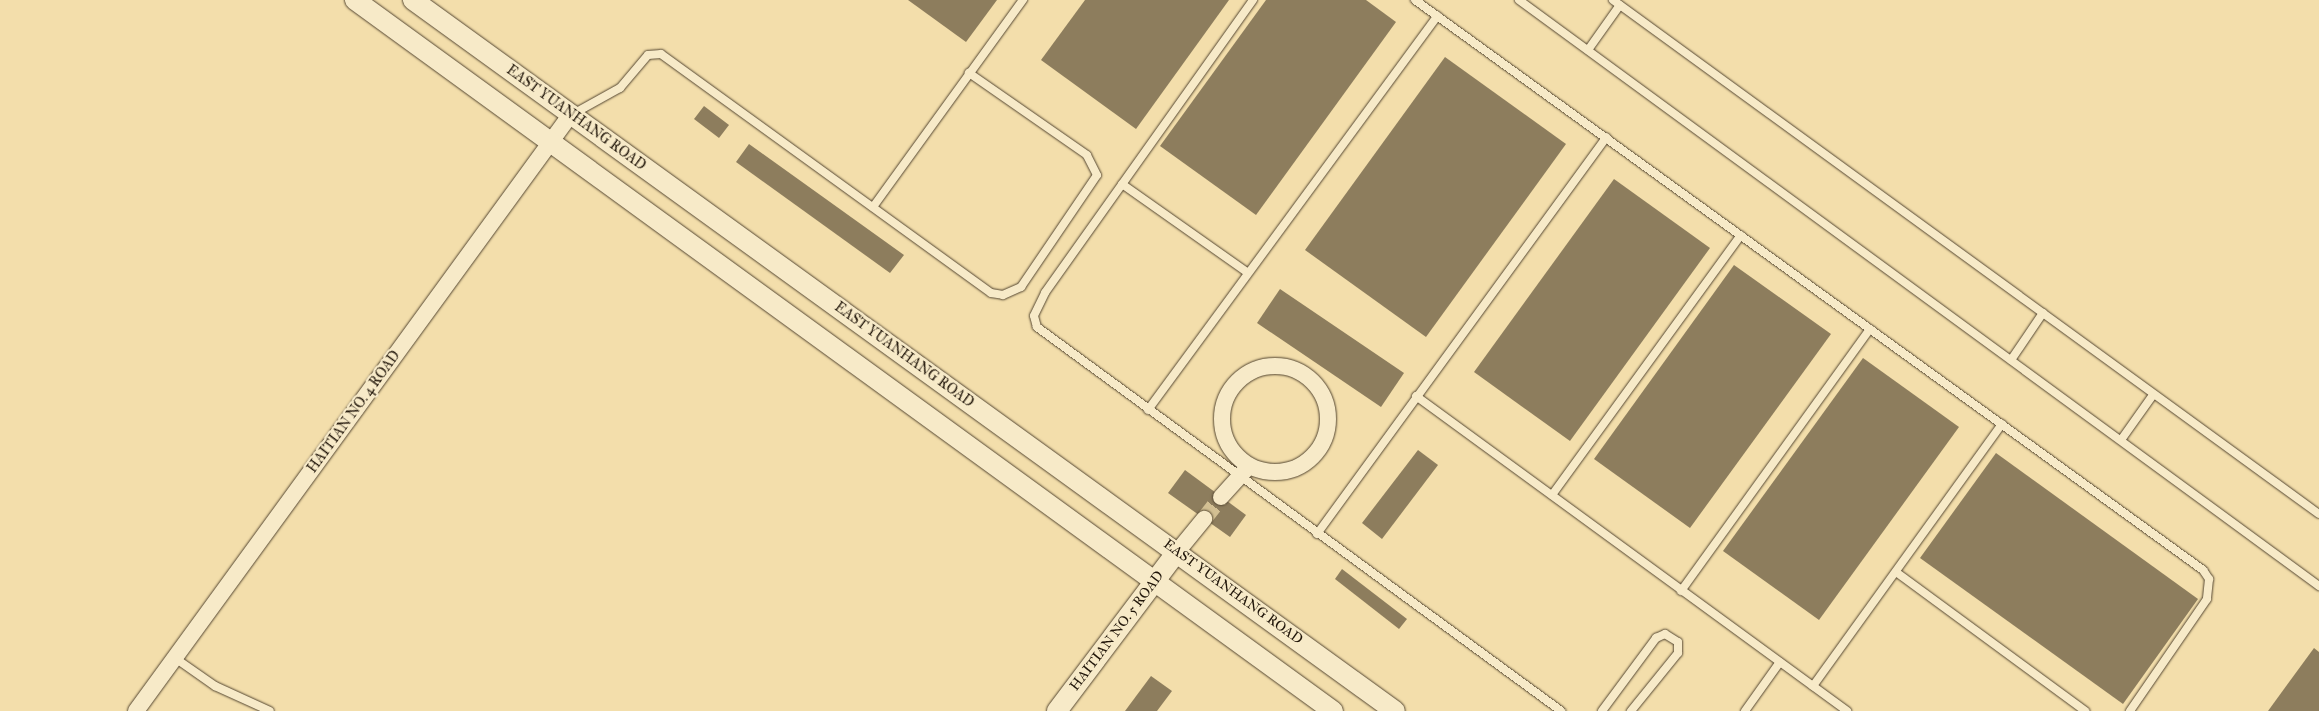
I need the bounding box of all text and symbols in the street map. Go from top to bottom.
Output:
street label: EAST YUANHANG ROAD [503,62,649,174]
street label: EAST YUANHANG ROAD [831,299,977,411]
street label: HAITIAN NO. 4 ROAD [304,348,404,476]
street label: EAST YUANHANG ROAD [1160,536,1306,648]
street label: HAITIAN NO. 5 ROAD [1066,568,1168,694]

